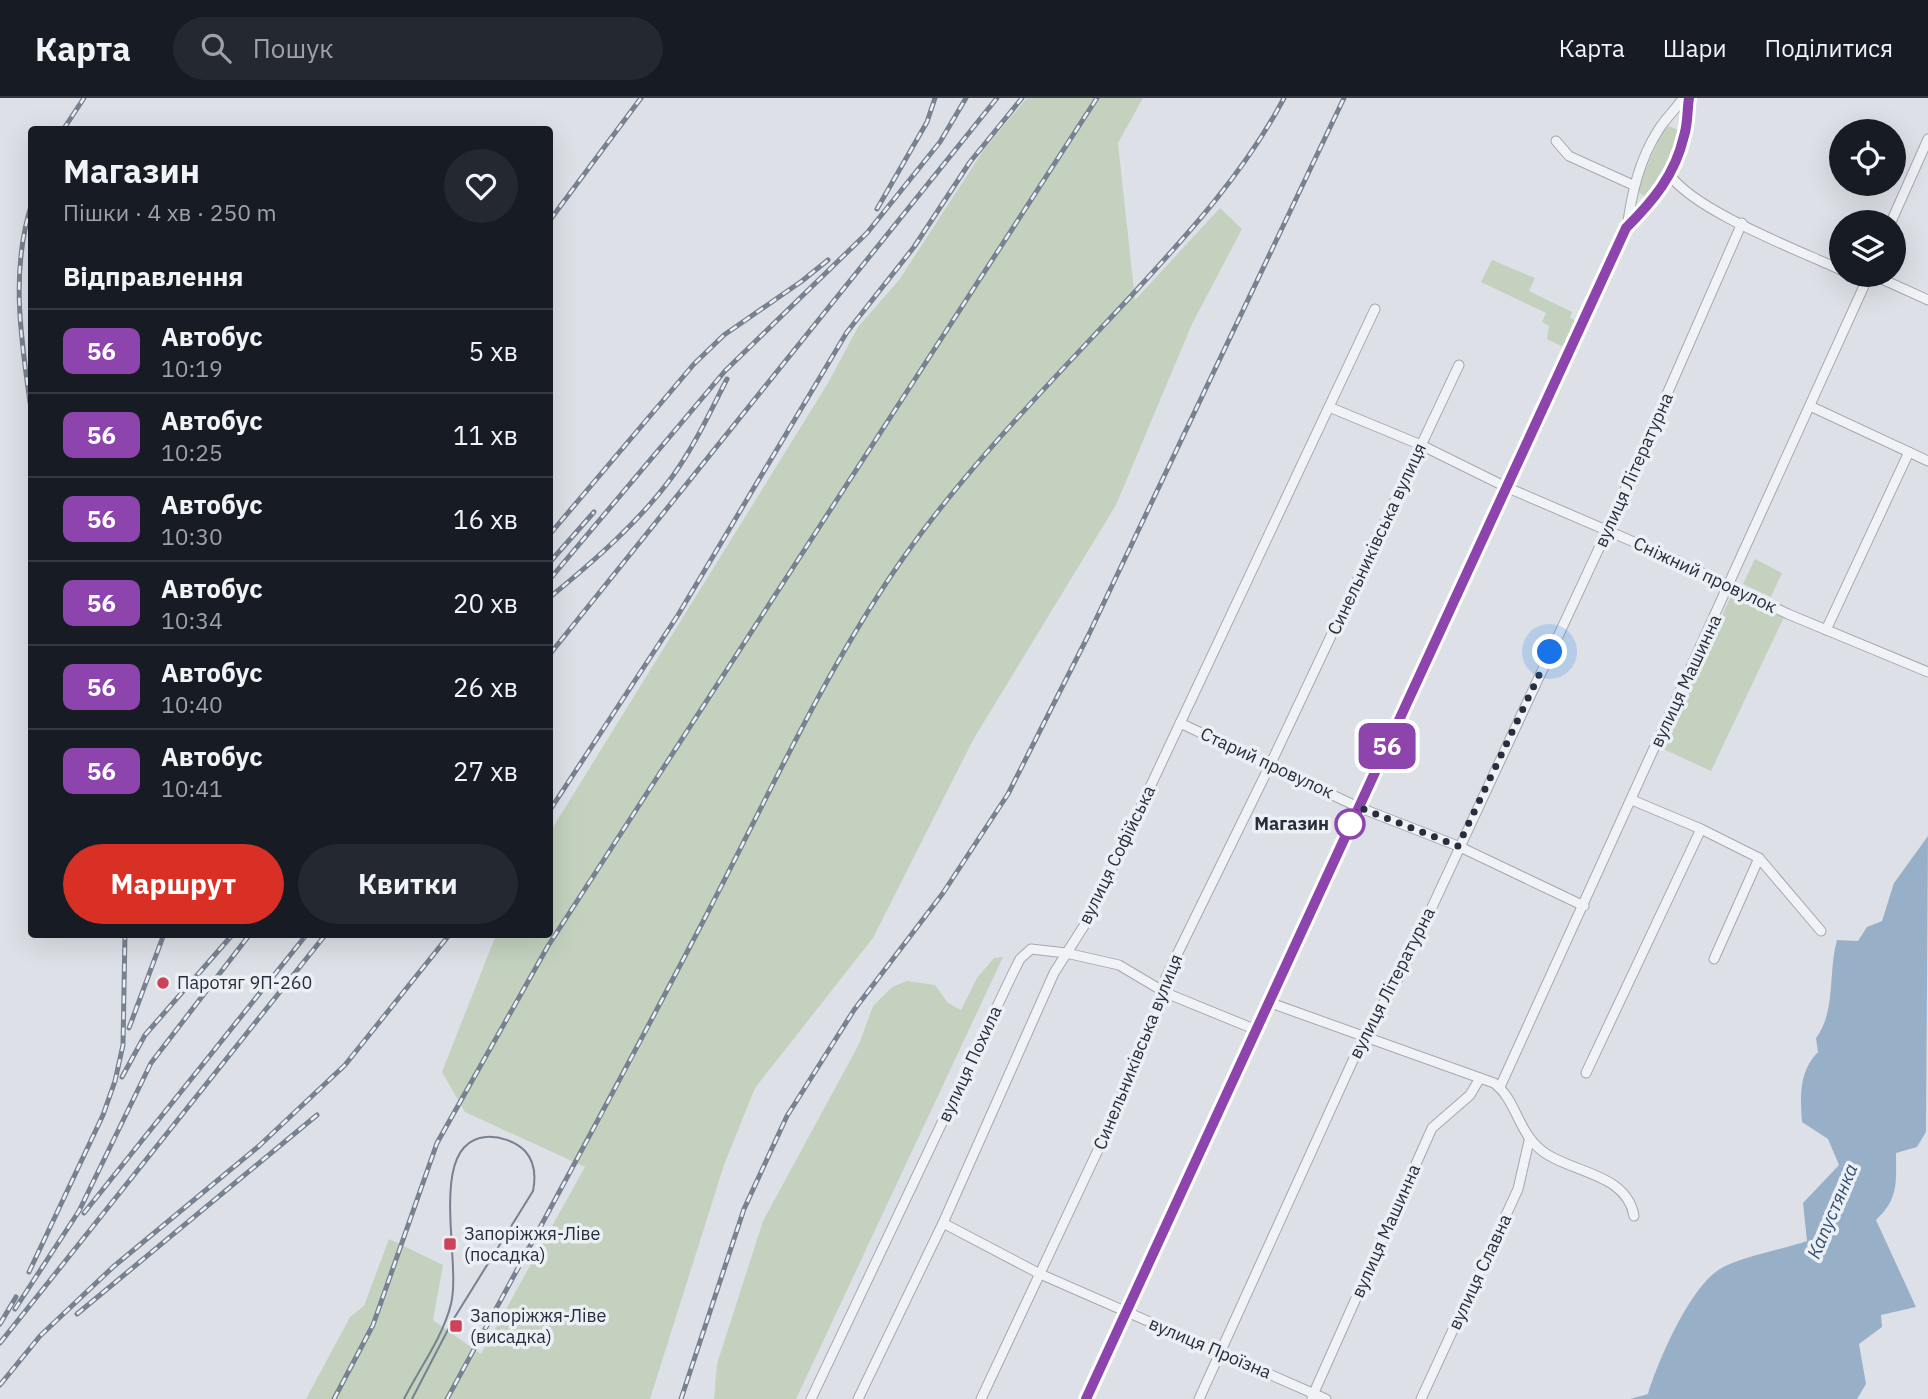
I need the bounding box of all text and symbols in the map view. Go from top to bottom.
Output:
search box [173,17,663,80]
text: Карта [35,27,131,70]
icon: search [197,29,235,67]
text: Пошук [253,31,333,65]
text: Карта [1559,32,1625,64]
text: Шари [1663,32,1727,64]
text: Поділитися [1765,32,1893,64]
map controls [1829,119,1906,287]
button: locate [1829,119,1906,196]
text: Магазин [63,149,200,192]
button: heart [444,149,518,223]
text: Пішки · 4 хв · 250 m [63,197,277,227]
button: layers [1829,210,1906,287]
text: Відправлення [63,259,244,293]
text: Автобус [161,319,263,353]
text: 5 хв [469,334,518,368]
text: 56 [87,335,116,367]
text: 10:19 [161,353,223,383]
street label: вулиця Літературна [1589,388,1678,551]
text: Автобус [161,403,263,437]
text: 11 хв [453,418,518,452]
text: 56 [87,419,116,451]
text: 10:25 [161,437,223,467]
street label: Синельниківська вулиця [1322,439,1431,638]
text: Автобус [161,487,263,521]
text: 16 хв [453,502,518,536]
text: 56 [87,503,116,535]
text: 10:30 [161,521,223,551]
street label: Сніжний провулок [1630,531,1781,618]
text: Автобус [161,571,263,605]
text: 20 хв [453,586,518,620]
text: 56 [87,587,116,619]
text: 10:34 [161,605,223,635]
street label: вулиця Машинна [1645,610,1727,751]
your location [1532,634,1567,669]
text: Автобус [161,655,263,689]
text: 26 хв [453,670,518,704]
text: 56 [87,671,116,703]
text: 10:40 [161,689,223,719]
street label: Старий провулок [1197,722,1338,804]
line badge: 56 [1356,723,1418,769]
text: 56 [1373,730,1401,762]
text: Автобус [161,739,263,773]
text: 27 хв [453,754,518,788]
text: 56 [87,755,116,787]
text: 10:41 [161,773,223,803]
street label: вулиця Софійська [1073,781,1160,928]
marker: Магазин [1335,809,1365,839]
place label: Магазин [1254,812,1329,835]
button: Маршрут [63,844,284,924]
button: Квитки [298,844,518,924]
street label: вулиця Літературна [1343,903,1440,1062]
street label: Синельниківська вулиця [1088,951,1187,1153]
place label: Паротяг 9П-260 [177,971,312,994]
marker: Паротяг 9П-260 [155,975,171,991]
street label: вулиця Похила [933,1002,1007,1126]
street label: вулиця Машинна [1346,1160,1425,1301]
water label: Капустянка [1801,1160,1863,1262]
street label: вулиця Славна [1443,1210,1517,1333]
place label: Запоріжжя-Ліве (посадка) [464,1222,601,1266]
marker: Запоріжжя-Ліве (посадка) [442,1236,458,1252]
place label: Запоріжжя-Ліве (висадка) [470,1304,607,1348]
street label: вулиця Проїзна [1146,1311,1275,1384]
marker: Запоріжжя-Ліве (висадка) [448,1318,464,1334]

